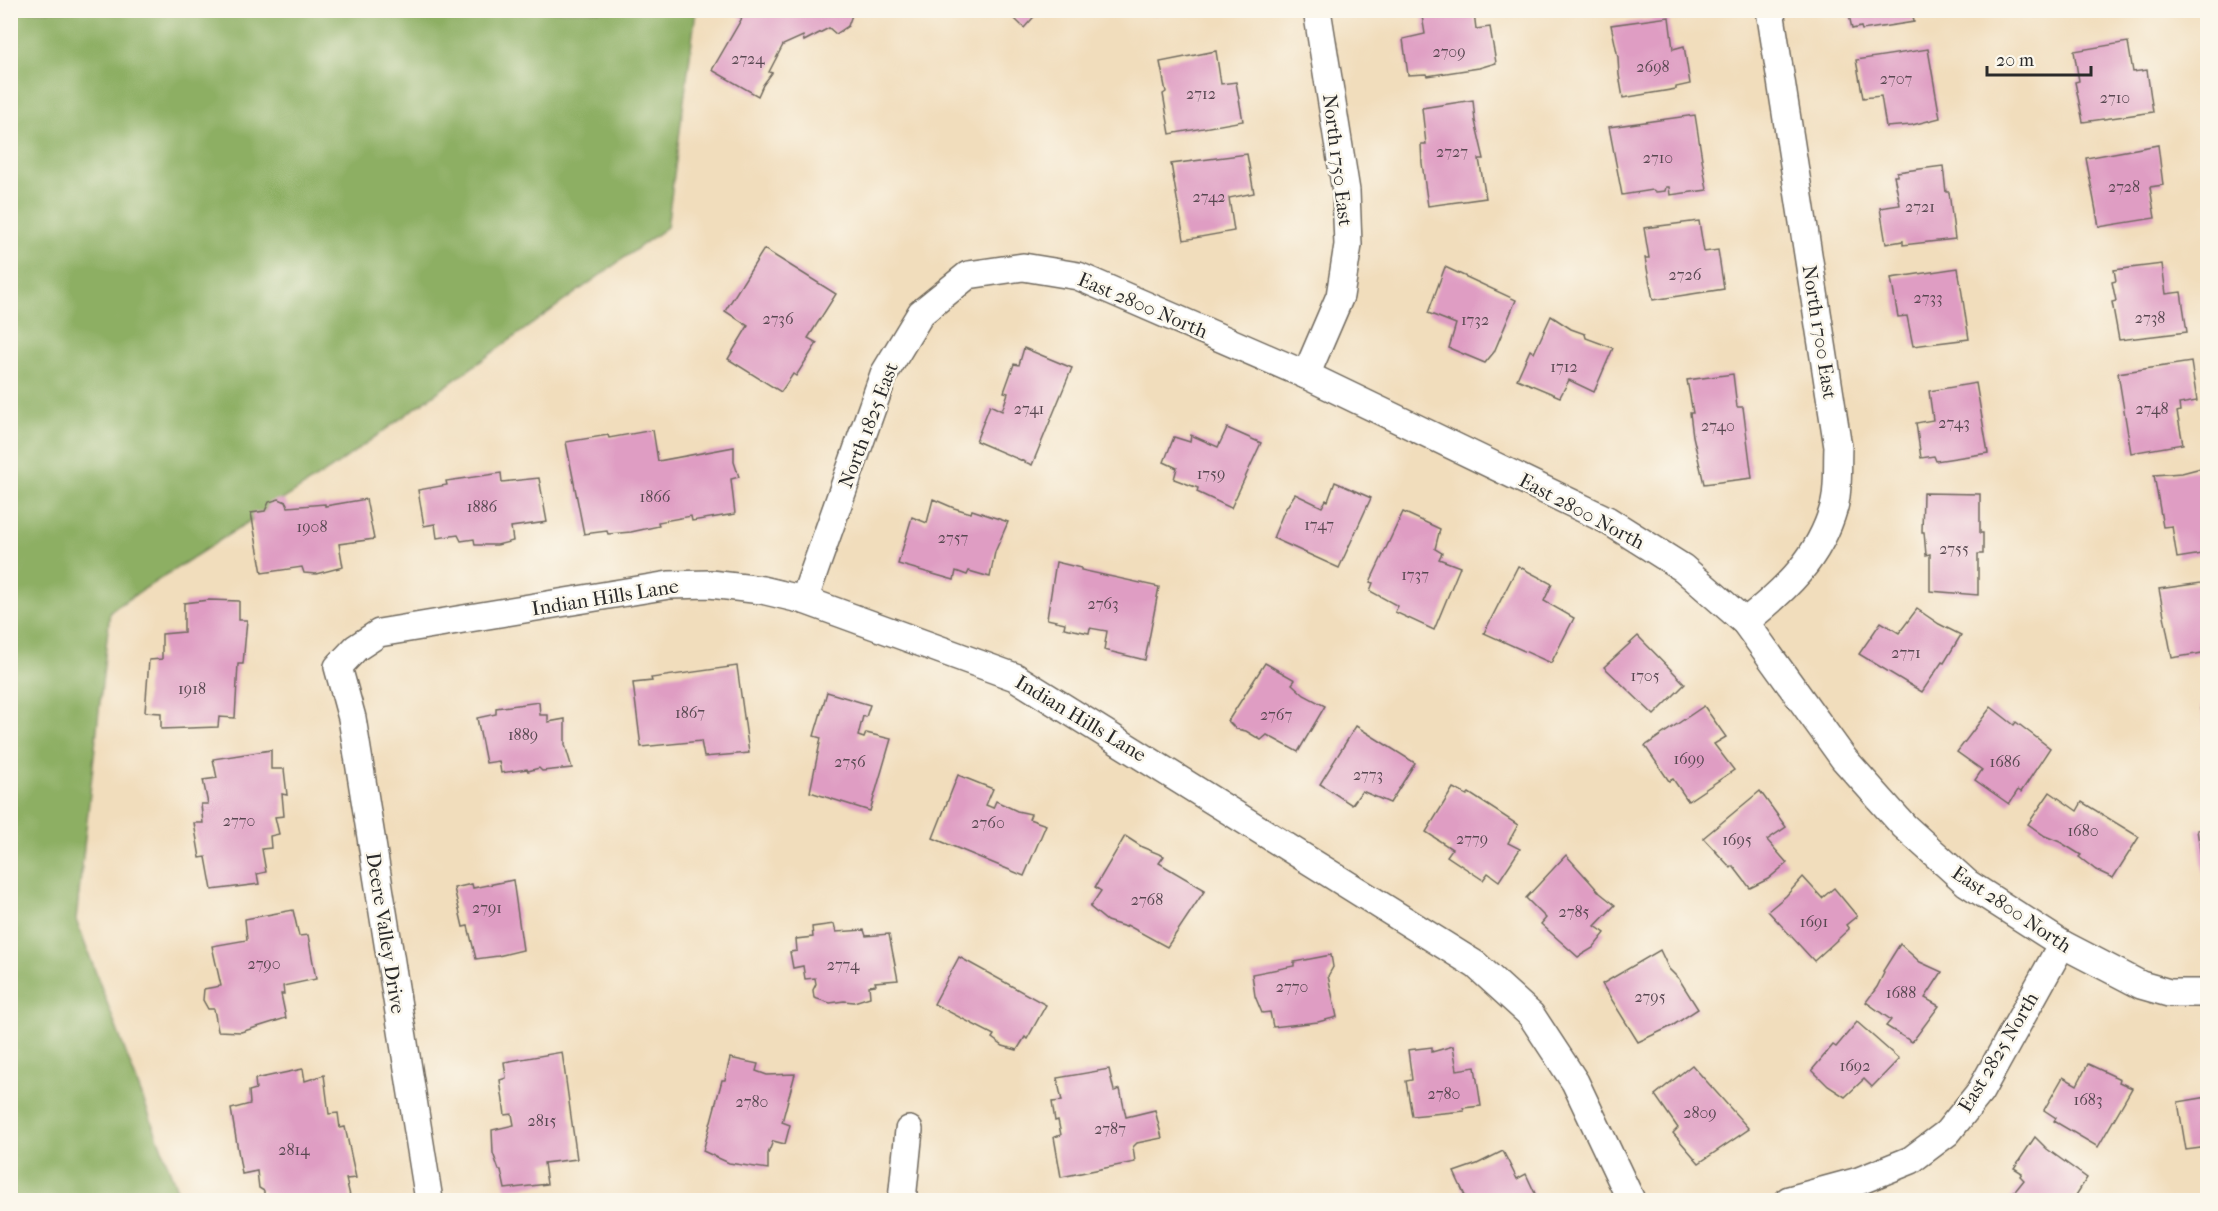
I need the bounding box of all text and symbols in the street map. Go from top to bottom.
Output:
scale bar [1987,39,2090,77]
house number: 2709 [1432,42,1466,61]
house number: 2724 [731,49,765,68]
text: 20 m [1996,50,2034,71]
house number: 2698 [1636,57,1670,76]
house number: 2707 [1880,69,1913,88]
house number: 2712 [1186,84,1216,103]
house number: 2710 [2100,88,2130,107]
street label: North 1750 East [1318,93,1357,227]
house number: 2727 [1436,142,1468,161]
house number: 2710 [1643,148,1673,167]
house number: 2728 [2108,177,2140,196]
house number: 2742 [1192,187,1226,206]
house number: 2721 [1905,197,1935,216]
street label: North 1700 East [1798,264,1841,401]
house number: 2726 [1669,265,1702,284]
street label: East 2800 North [1074,268,1212,343]
house number: 2733 [1913,288,1943,307]
house number: 2738 [2135,308,2165,327]
house number: 2736 [762,309,794,328]
house number: 1732 [1461,310,1489,329]
house number: 1712 [1550,357,1578,376]
street label: North 1825 East [834,359,903,491]
house number: 2741 [1014,399,1044,418]
house number: 2748 [2136,399,2169,418]
house number: 2743 [1938,413,1970,432]
house number: 2740 [1701,416,1735,435]
house number: 1759 [1197,464,1225,483]
street label: East 2800 North [1515,469,1649,555]
house number: 1866 [639,487,671,506]
house number: 1886 [467,497,498,516]
house number: 1747 [1304,515,1334,534]
house number: 1908 [297,517,327,536]
house number: 2757 [938,528,969,547]
house number: 2755 [1939,539,1969,558]
house number: 1737 [1401,565,1429,584]
street label: Indian Hills Lane [530,575,680,620]
house number: 2763 [1087,594,1119,613]
house number: 2771 [1891,643,1921,662]
house number: 1705 [1630,666,1660,685]
street label: Indian Hills Lane [1011,670,1150,767]
house number: 1918 [178,679,206,698]
house number: 1867 [675,703,705,722]
house number: 2767 [1260,705,1292,724]
house number: 1889 [508,725,538,744]
house number: 1699 [1673,749,1705,768]
house number: 2756 [834,752,866,771]
house number: 1686 [1989,752,2021,771]
house number: 2773 [1353,765,1383,784]
house number: 2770 [223,811,255,830]
house number: 2760 [971,813,1005,832]
house number: 1680 [2067,821,2099,840]
house number: 2779 [1456,829,1488,848]
house number: 1695 [1722,830,1752,849]
street label: Deere Valley Drive [361,851,410,1015]
street label: East 2800 North [1948,861,2076,958]
house number: 2768 [1131,890,1163,909]
house number: 2791 [472,898,502,917]
house number: 2785 [1559,902,1590,921]
house number: 1691 [1800,912,1828,931]
house number: 2790 [247,954,281,973]
house number: 2774 [827,955,860,974]
house number: 2770 [1276,977,1308,996]
house number: 1688 [1886,983,1916,1002]
house number: 2795 [1634,987,1666,1006]
street label: East 2825 North [1954,988,2044,1116]
house number: 1692 [1840,1056,1870,1075]
house number: 2780 [1428,1084,1460,1103]
house number: 1683 [2074,1090,2102,1109]
house number: 2780 [736,1092,768,1111]
house number: 2809 [1683,1103,1717,1122]
house number: 2815 [528,1111,557,1130]
house number: 2787 [1094,1119,1126,1138]
house number: 2814 [278,1140,310,1159]

